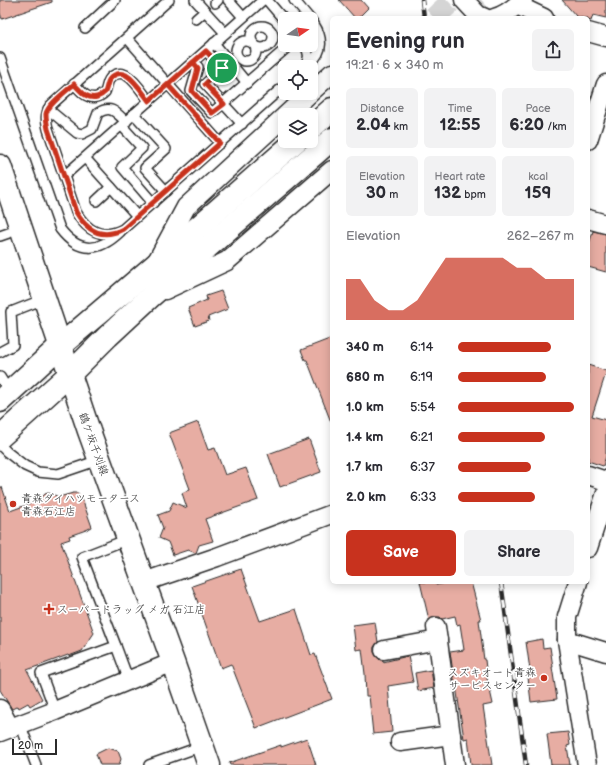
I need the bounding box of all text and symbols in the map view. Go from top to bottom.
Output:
north arrow [278,12,318,52]
map controls [278,12,318,148]
text: Evening run [346,28,465,55]
button: share [532,29,574,71]
pin [205,51,239,85]
icon: arrive [211,57,233,79]
text: 19:21 · 6 × 340 m [346,57,444,73]
button: locate [278,60,318,100]
text: Distance [360,102,404,115]
text: Time [448,102,472,115]
text: Pace [525,102,551,115]
button: layers [278,108,318,148]
text: 2.04 [356,115,391,135]
text: 12:55 [439,115,481,135]
text: 6:20 [509,115,544,135]
text: km [391,120,408,133]
text: /km [544,120,567,133]
text: Elevation [359,170,405,183]
text: Heart rate [435,170,485,183]
text: kcal [528,170,548,183]
text: 30 [366,183,386,203]
text: 132 [434,183,461,203]
text: 159 [525,183,551,203]
text: m [386,188,398,201]
text: bpm [461,188,486,201]
text: Elevation [346,228,400,244]
text: 262–267 m [507,228,574,244]
text: 340 m [346,339,384,355]
text: 6:14 [410,339,434,355]
text: 680 m [346,369,384,385]
text: 6:19 [410,369,433,385]
text: 1.0 km [346,399,384,415]
text: 5:54 [410,399,435,415]
street label: 鶴ケ坂千刈線 [76,411,111,477]
text: 1.4 km [346,429,383,445]
text: 6:21 [410,429,433,445]
text: 1.7 km [346,459,383,475]
text: 6:37 [410,459,435,475]
text: 2.0 km [346,489,386,505]
text: 6:33 [410,489,437,505]
place label: 青森ダイハツモータース 青森石江店 [21,492,140,518]
marker: 青森ダイハツモータース 青森石江店 [8,499,18,509]
button: Save [346,530,456,576]
button: Share [464,530,574,576]
place label: スーパードラッグ メガ 石江店 [57,603,206,616]
marker: スーパードラッグ メガ 石江店 [44,604,54,614]
place label: スズキオート青森 サービスセンター [448,666,536,692]
marker: スズキオート青森 サービスセンター [539,673,549,683]
scale bar [12,737,57,756]
text: 20 m [18,739,43,752]

